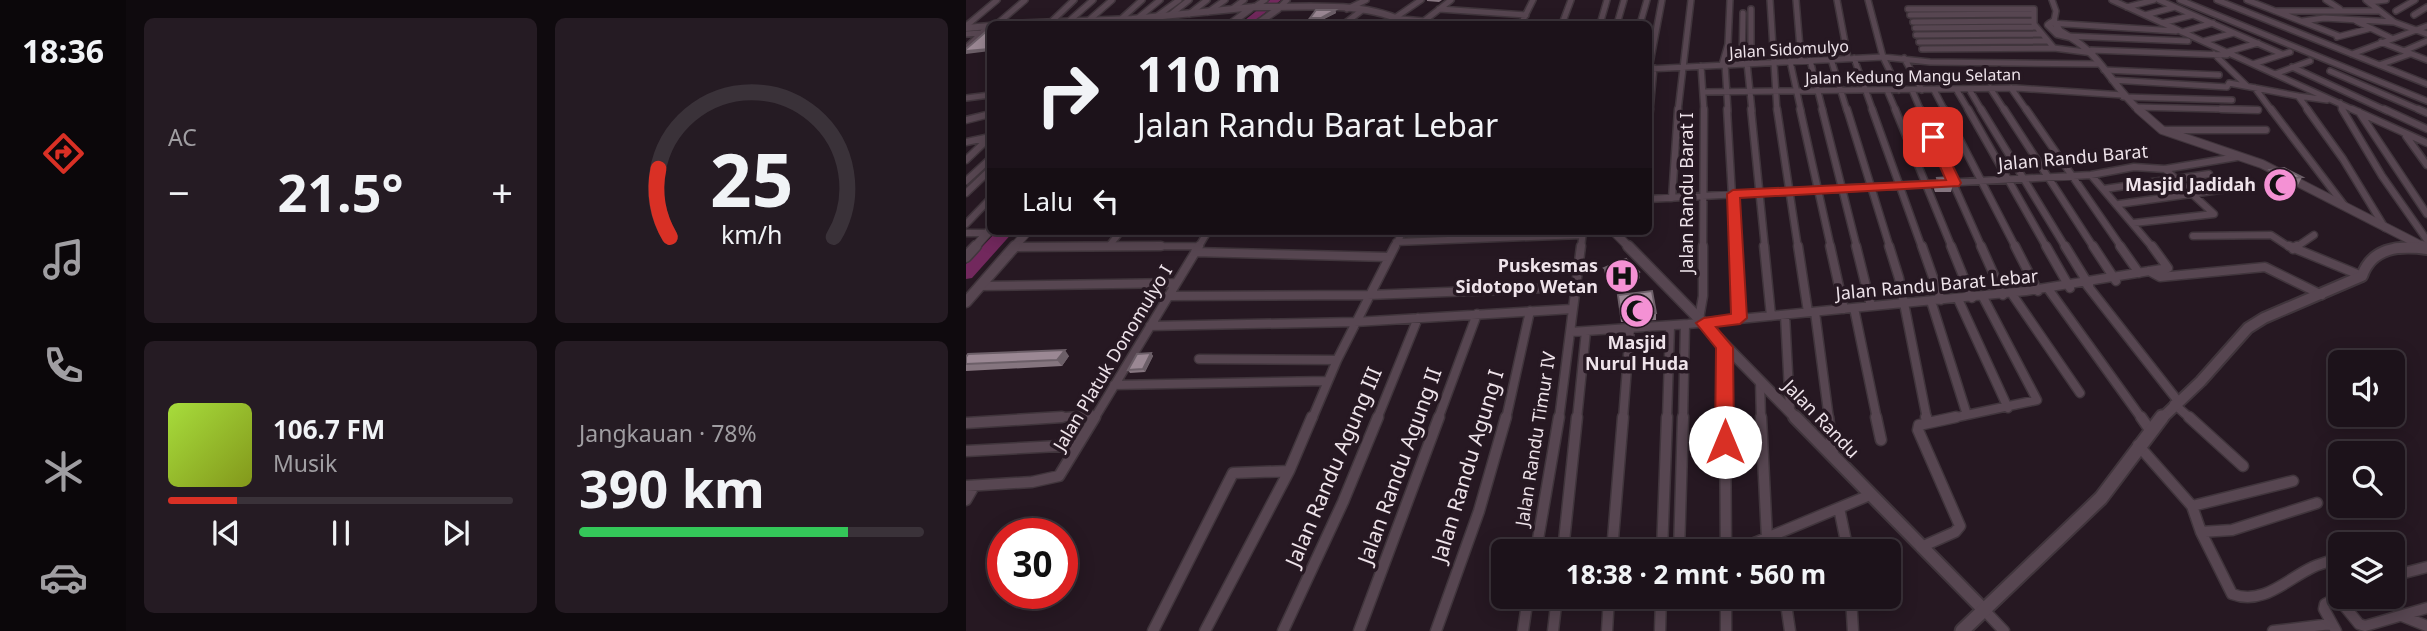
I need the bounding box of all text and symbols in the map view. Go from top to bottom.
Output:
text: 18:36 [22,29,104,72]
street label: Jalan Sidomulyo [1727,35,1849,63]
text: 110 m [1137,40,1282,106]
icon: right [1022,49,1113,140]
street label: Jalan Kedung Mangu Selatan [1803,63,2021,89]
text: Jalan Randu Barat Lebar [1137,103,1498,146]
pin [1903,107,1963,167]
street label: Jalan Randu Barat I [1674,112,1698,276]
icon: arrive [1914,118,1952,156]
text: AC [168,121,197,153]
icon: directions [39,129,88,178]
text: 25 [710,129,793,228]
street label: Jalan Randu Barat [1995,138,2149,176]
text: 21.5° [278,156,403,227]
text: − [168,166,190,218]
text: + [491,166,513,218]
mosque icon: Masjid Jadidah [2261,166,2299,204]
place label: Masjid Jadidah [2125,172,2256,196]
icon: left [1087,182,1125,220]
text: Lalu [1022,183,1073,219]
text: km/h [721,216,782,250]
icon: music [39,235,88,284]
place label: Puskesmas Sidotopo Wetan [1456,253,1598,298]
hospital icon: Puskesmas Sidotopo Wetan [1603,257,1641,295]
street label: Jalan Platuk Donomulyo I [1046,260,1177,457]
street label: Jalan Randu Barat Lebar [1833,263,2040,305]
mosque icon: Masjid Nurul Huda [1618,292,1656,330]
place label: Masjid Nurul Huda [1585,330,1689,375]
icon: phone [39,341,88,390]
street label: Jalan Randu Timur IV [1509,350,1561,530]
map controls [2328,350,2405,609]
button: sound [2328,350,2405,427]
street label: Jalan Randu Agung III [1278,362,1388,573]
street label: Jalan Randu Agung II [1350,364,1448,570]
street label: Jalan Randu Agung I [1424,366,1510,567]
street label: Jalan Randu [1777,373,1865,463]
position arrow [1688,405,1762,479]
text: 106.7 FM [273,411,385,447]
text: Jangkauan · 78% [579,417,757,449]
button: search [2328,441,2405,518]
icon: climate [39,447,88,496]
text: Musik [273,447,337,479]
text: 390 km [579,452,765,523]
icon: previous [207,514,245,552]
icon: pause [322,514,360,552]
icon: next [437,514,475,552]
speed limit sign: 30 [987,518,1078,609]
button: layers [2328,532,2405,609]
icon: car [39,553,88,602]
text: 18:38 · 2 mnt · 560 m [1566,556,1826,592]

